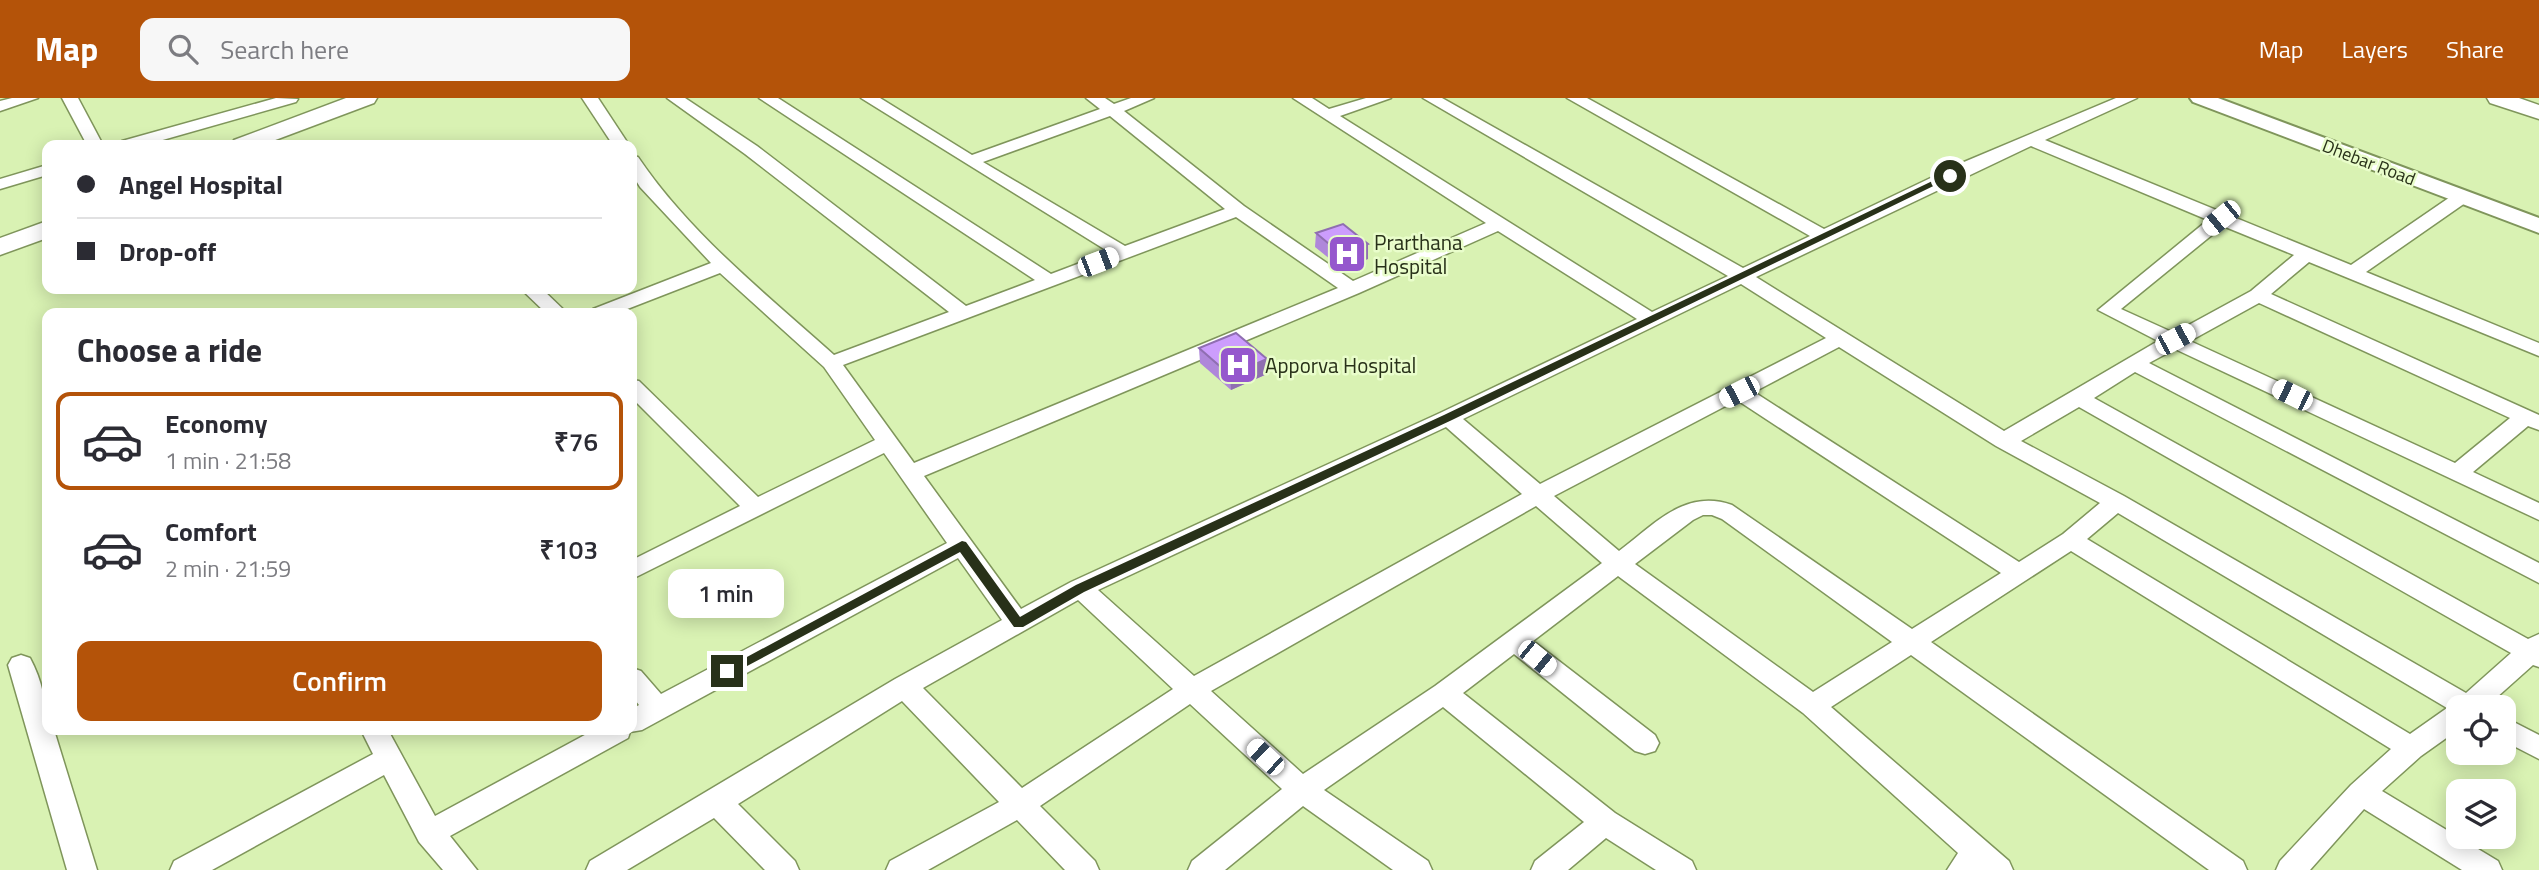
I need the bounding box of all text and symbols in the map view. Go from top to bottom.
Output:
search box [140,18,630,81]
text: Map [35,24,98,74]
icon: search [164,30,202,68]
text: Search here [220,30,349,69]
text: Map [2259,31,2304,67]
text: Layers [2342,31,2408,67]
text: Share [2446,31,2504,67]
street label: Dhebar Road [2318,132,2420,192]
route start [1934,160,1966,192]
text: Angel Hospital [119,165,283,204]
car [2199,197,2244,239]
place label: Prarthana Hospital [1374,226,1463,282]
text: Drop-off [119,232,216,271]
hospital icon: Prarthana Hospital [1326,233,1368,275]
car [1075,245,1122,279]
car [2152,320,2199,358]
text: Choose a ride [77,326,262,374]
hospital icon: Apporva Hospital [1217,344,1259,386]
place label: Apporva Hospital [1265,349,1416,381]
car [1716,373,1763,411]
car [2269,376,2316,414]
text: Economy [165,404,267,443]
icon: car [81,410,144,473]
text: ₹76 [554,422,598,461]
text: 1 min · 21:58 [165,443,291,478]
text: Comfort [165,512,257,551]
icon: car [81,518,144,581]
text: ₹103 [539,530,598,569]
text: 2 min · 21:59 [165,551,291,586]
callout: 1 min [669,570,785,618]
text: 1 min [698,576,754,611]
car [1515,637,1560,679]
button: Confirm [77,641,602,721]
route end [711,655,743,687]
map controls [2446,695,2516,849]
button: locate [2446,695,2516,765]
car [1243,735,1288,779]
button: layers [2446,779,2516,849]

